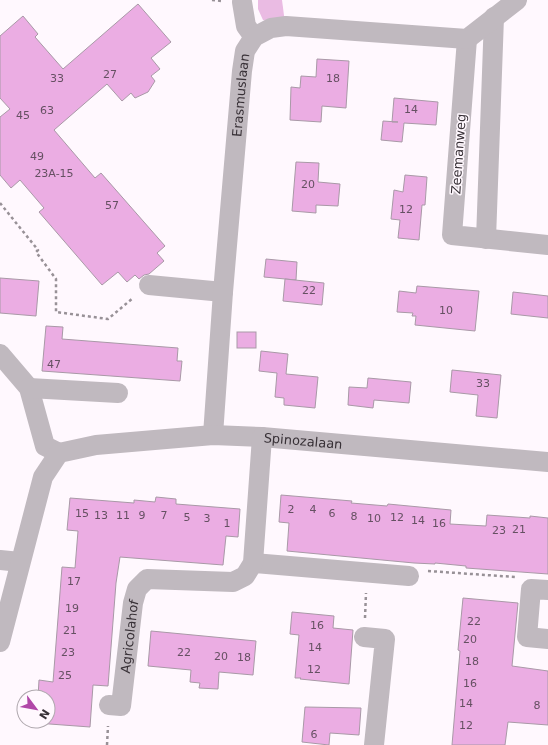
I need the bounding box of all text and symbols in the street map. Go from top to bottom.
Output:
street label: Erasmuslaan [229,52,253,138]
house number: 27 [103,68,117,81]
house number: 33 [50,72,64,85]
house number: 18 [326,72,340,85]
house number: 14 [404,103,418,116]
house number: 63 [40,104,54,117]
house number: 45 [16,109,30,122]
street label: Zeemanweg [448,113,469,195]
house number: 49 [30,150,44,163]
house number: 23A-15 [34,167,74,180]
house number: 20 [301,178,315,191]
house number: 57 [105,199,119,212]
house number: 12 [399,203,413,216]
house number: 22 [302,284,316,297]
house number: 10 [439,304,453,317]
house number: 47 [47,358,61,371]
house number: 33 [476,377,490,390]
street label: Spinozalaan [263,430,343,452]
house number: 2 [288,503,295,516]
house number: 4 [310,503,317,516]
house number: 15 [75,507,89,520]
house number: 6 [329,507,336,520]
house number: 13 [94,509,108,522]
house number: 11 [116,509,130,522]
house number: 9 [139,509,146,522]
house number: 7 [161,509,168,522]
house number: 8 [351,510,358,523]
house number: 5 [184,511,191,524]
house number: 12 [390,511,404,524]
house number: 3 [204,512,211,525]
house number: 10 [367,512,381,525]
house number: 14 [411,514,425,527]
house number: 1 [224,517,231,530]
house number: 16 [432,517,446,530]
house number: 21 [512,523,526,536]
house number: 23 [492,524,506,537]
house number: 17 [67,575,81,588]
street label: Agricolahof [118,598,142,674]
house number: 19 [65,602,79,615]
house number: 22 [467,615,481,628]
house number: 16 [310,619,324,632]
house number: 21 [63,624,77,637]
house number: 20 [463,633,477,646]
house number: 14 [308,641,322,654]
house number: 23 [61,646,75,659]
house number: 22 [177,646,191,659]
house number: 20 [214,650,228,663]
house number: 18 [237,651,251,664]
house number: 18 [465,655,479,668]
house number: 12 [307,663,321,676]
house number: 25 [58,669,72,682]
house number: 16 [463,677,477,690]
north arrow [16,689,56,729]
house number: 14 [459,697,473,710]
house number: 8 [534,699,541,712]
text: N [36,707,52,721]
house number: 12 [459,719,473,732]
house number: 6 [311,728,318,741]

